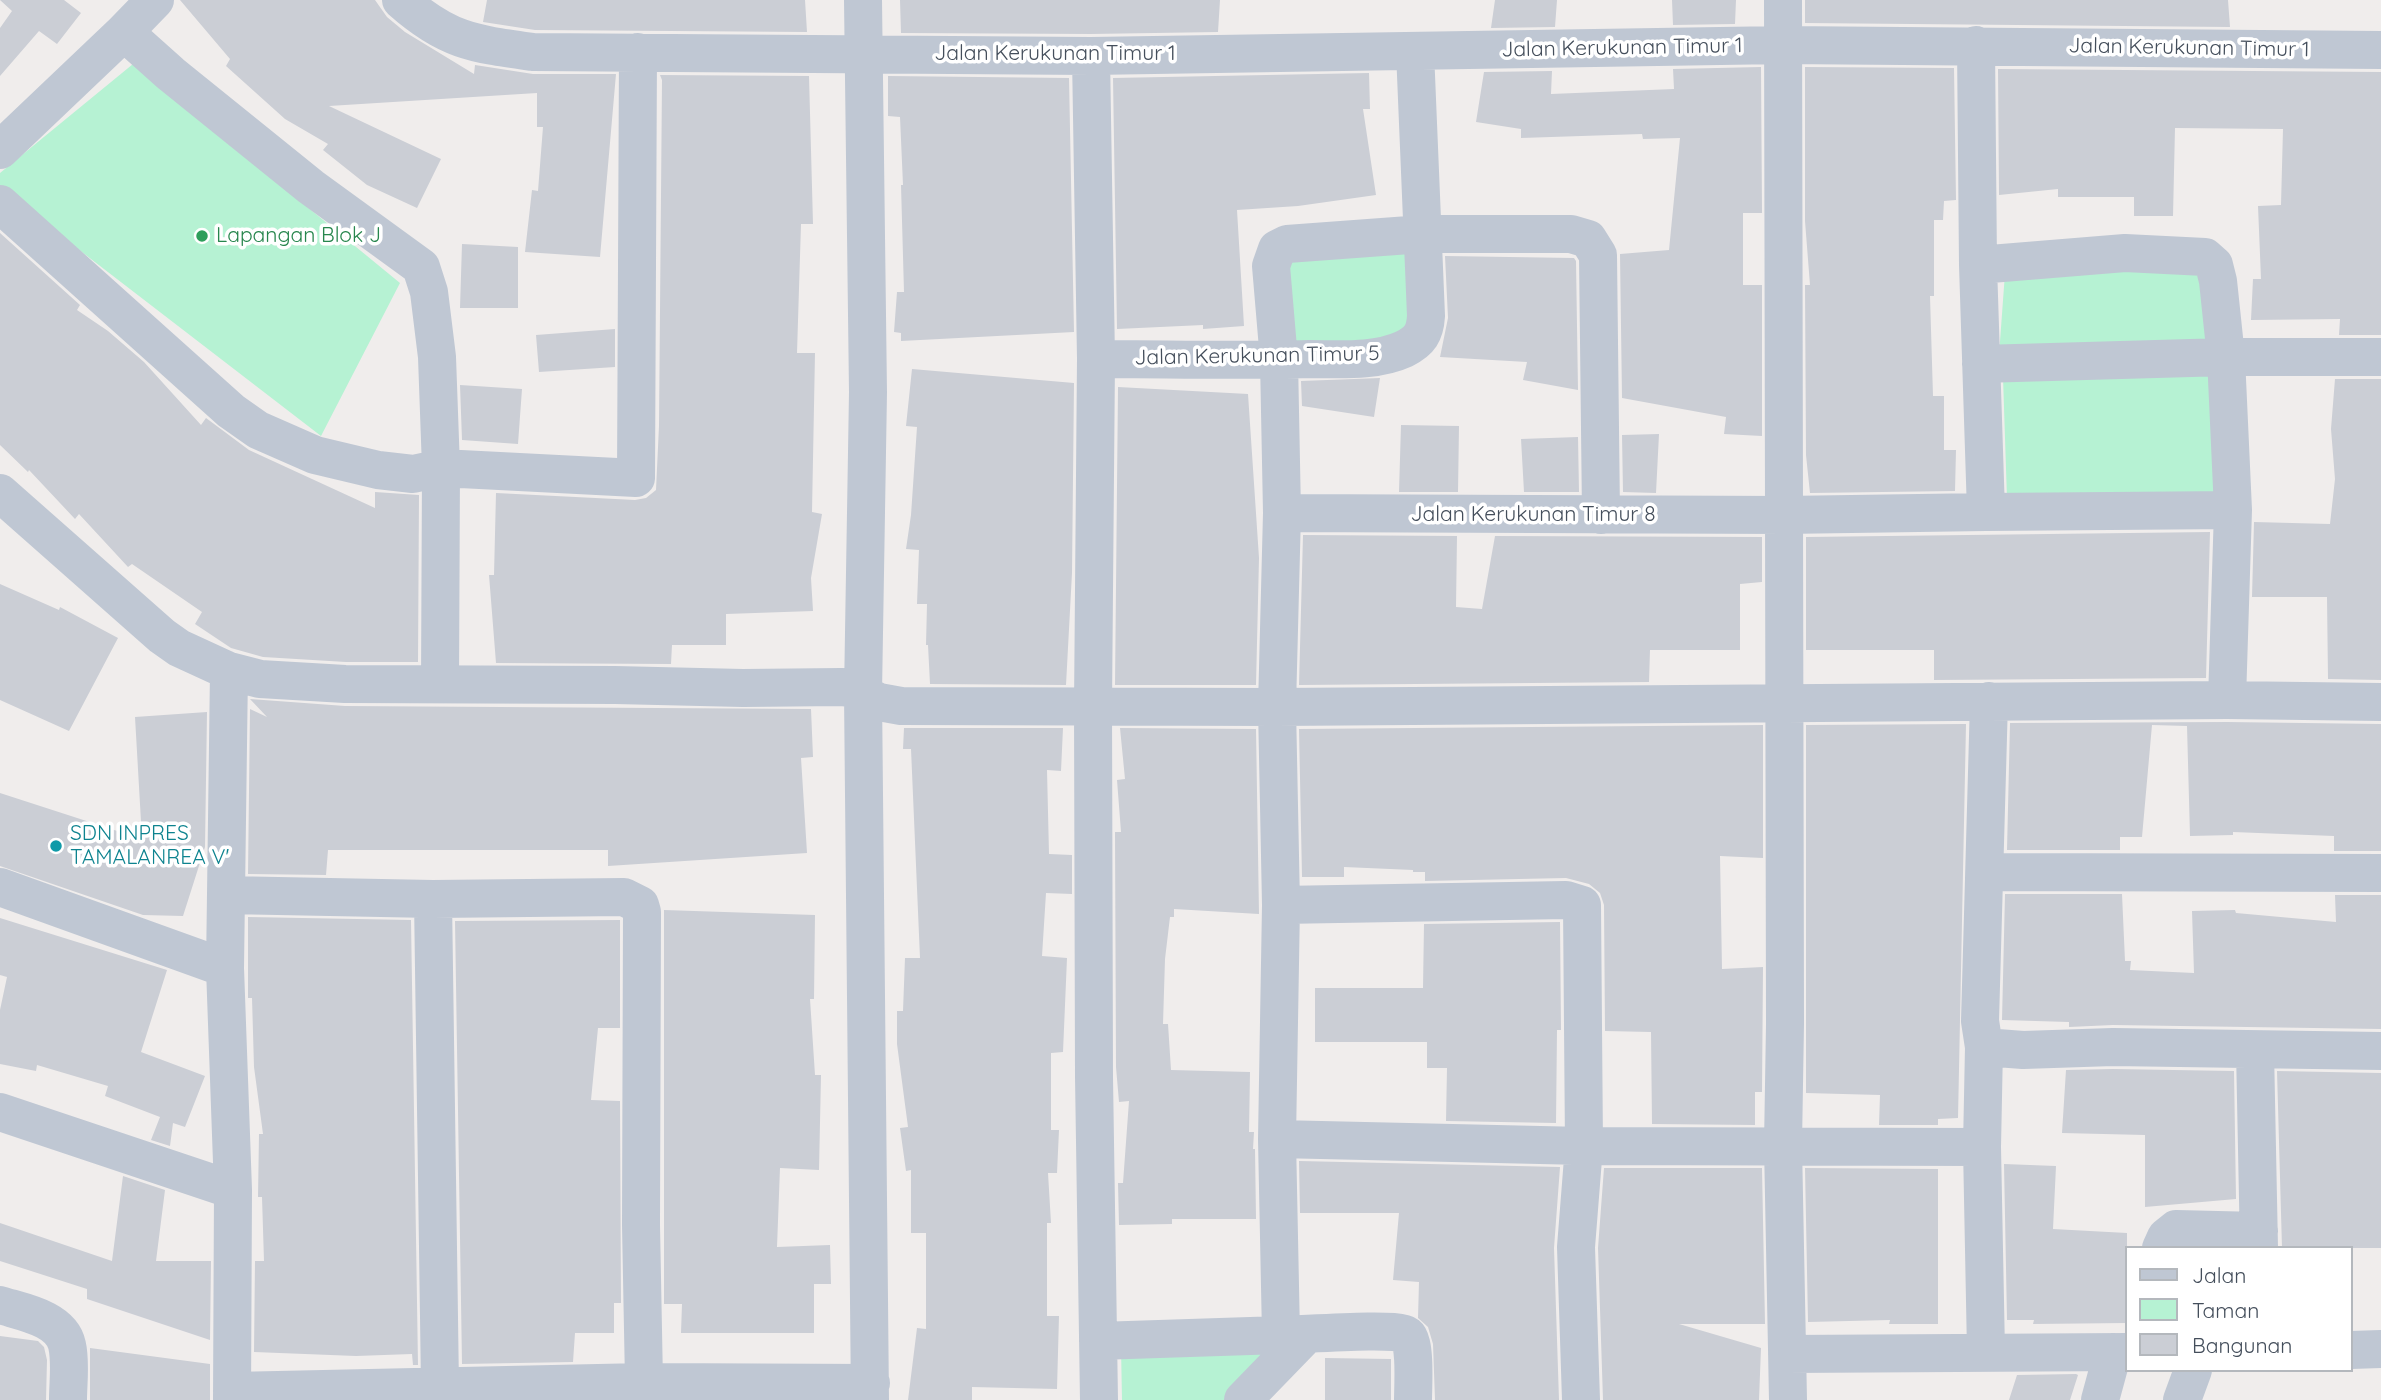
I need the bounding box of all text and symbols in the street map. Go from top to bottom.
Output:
street label: Jalan Kerukunan Timur 1 [1501,33,1743,63]
street label: Jalan Kerukunan Timur 1 [2068,33,2310,63]
street label: Jalan Kerukunan Timur 1 [934,41,1176,67]
place label: Lapangan Blok J [216,223,381,249]
marker: Lapangan Blok J [194,228,210,244]
street label: Jalan Kerukunan Timur 5 [1134,341,1380,371]
street label: Jalan Kerukunan Timur 8 [1410,502,1656,528]
place label: SDN INPRES TAMALANREA V' [70,821,230,871]
marker: SDN INPRES TAMALANREA V' [48,838,64,854]
legend [2126,1246,2353,1372]
text: Jalan [2192,1262,2246,1288]
text: Taman [2192,1297,2259,1323]
text: Bangunan [2192,1332,2292,1358]

